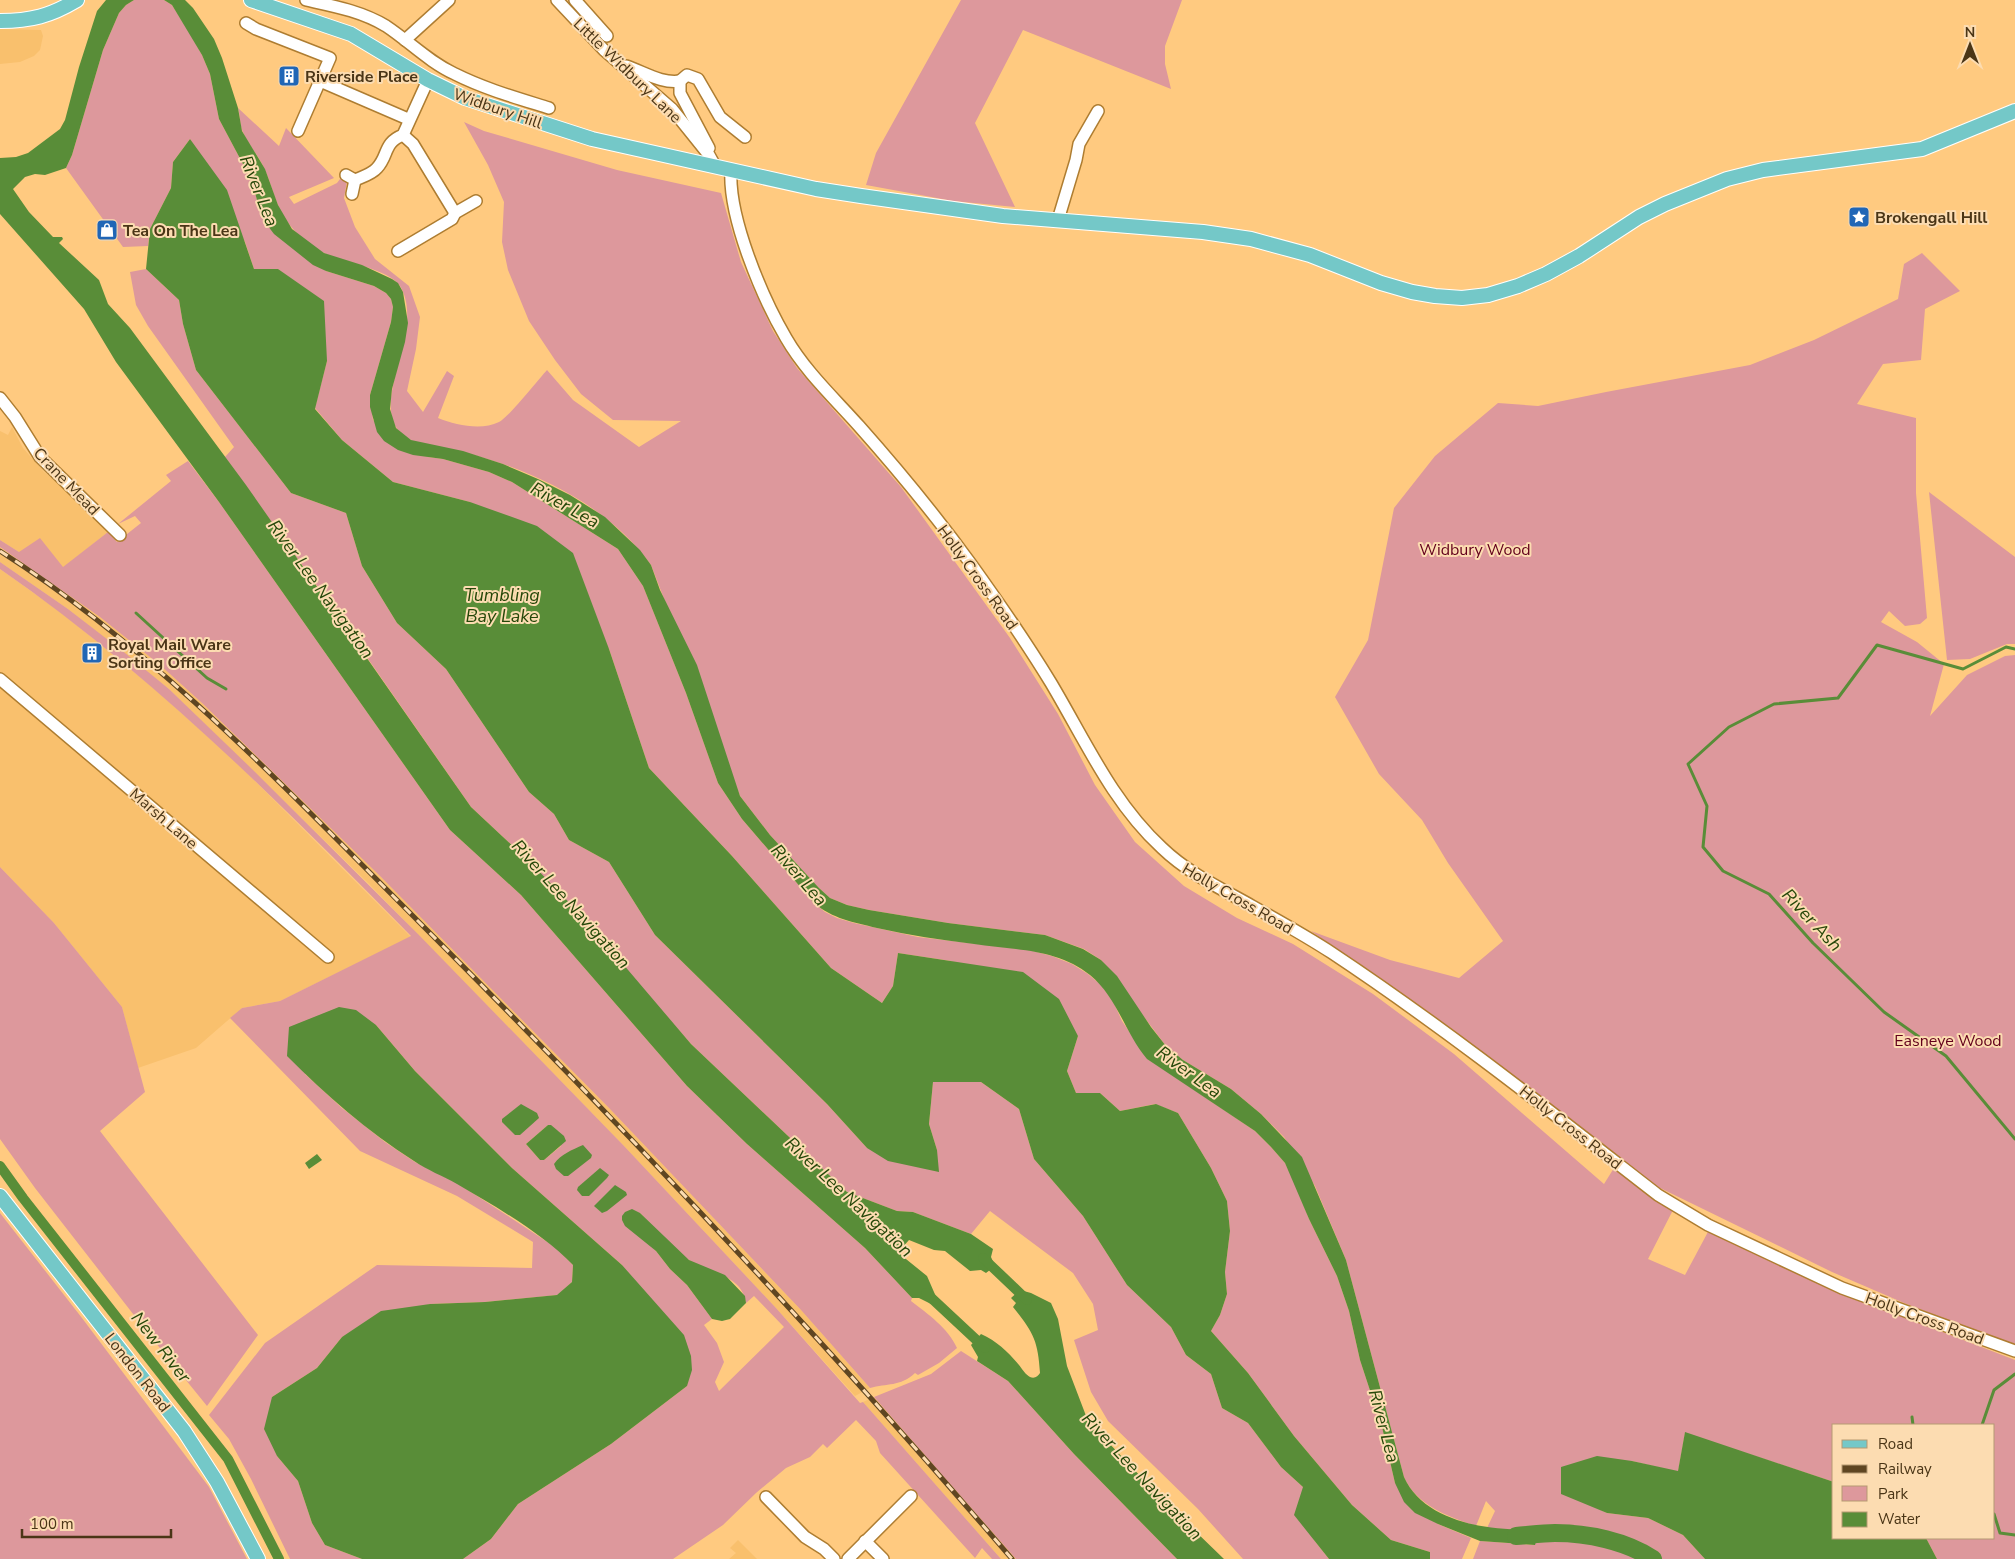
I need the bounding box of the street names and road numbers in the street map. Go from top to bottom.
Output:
street label: Little Widbury Lane [568,13,686,128]
street label: Widbury Hill [450,83,545,135]
street label: Crane Mead [28,443,104,520]
street label: Holly Cross Road [932,521,1023,635]
street label: Marsh Lane [125,783,202,854]
street label: Holly Cross Road [1178,858,1297,940]
street label: Holly Cross Road [1514,1081,1626,1175]
street label: Holly Cross Road [1862,1287,1987,1351]
street label: London Road [99,1328,175,1417]

